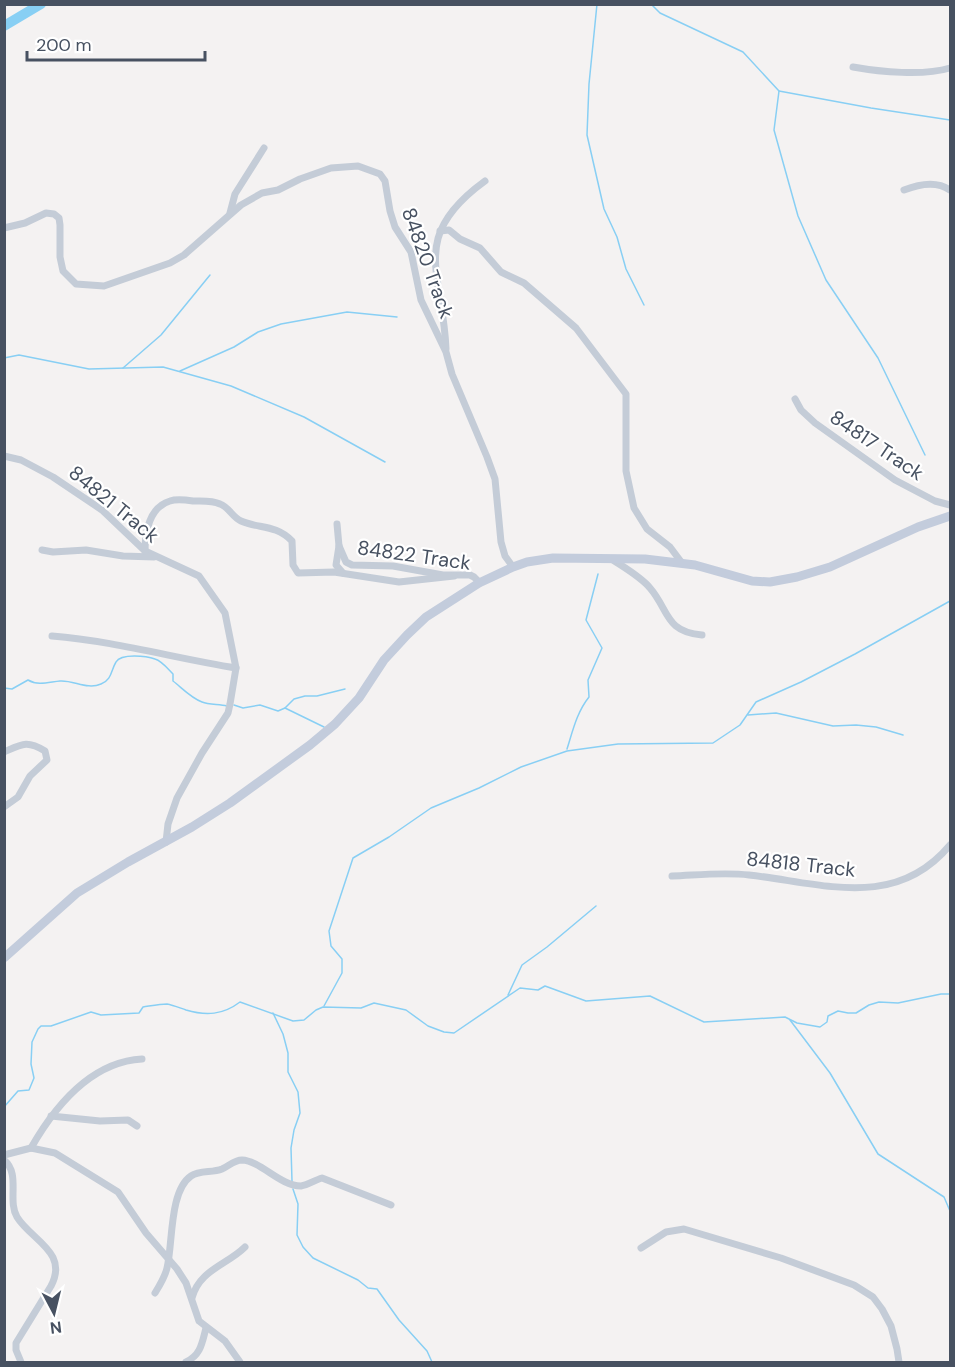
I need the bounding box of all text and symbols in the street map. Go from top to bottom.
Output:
scale bar [27,24,206,62]
text: 200 m [36,33,92,57]
street label: 84820 Track [396,204,460,322]
street label: 84817 Track [825,404,929,486]
street label: 84821 Track [63,460,165,548]
street label: 84822 Track [356,534,472,576]
street label: 84818 Track [745,845,857,883]
north arrow [24,1283,84,1343]
text: N [49,1316,63,1339]

